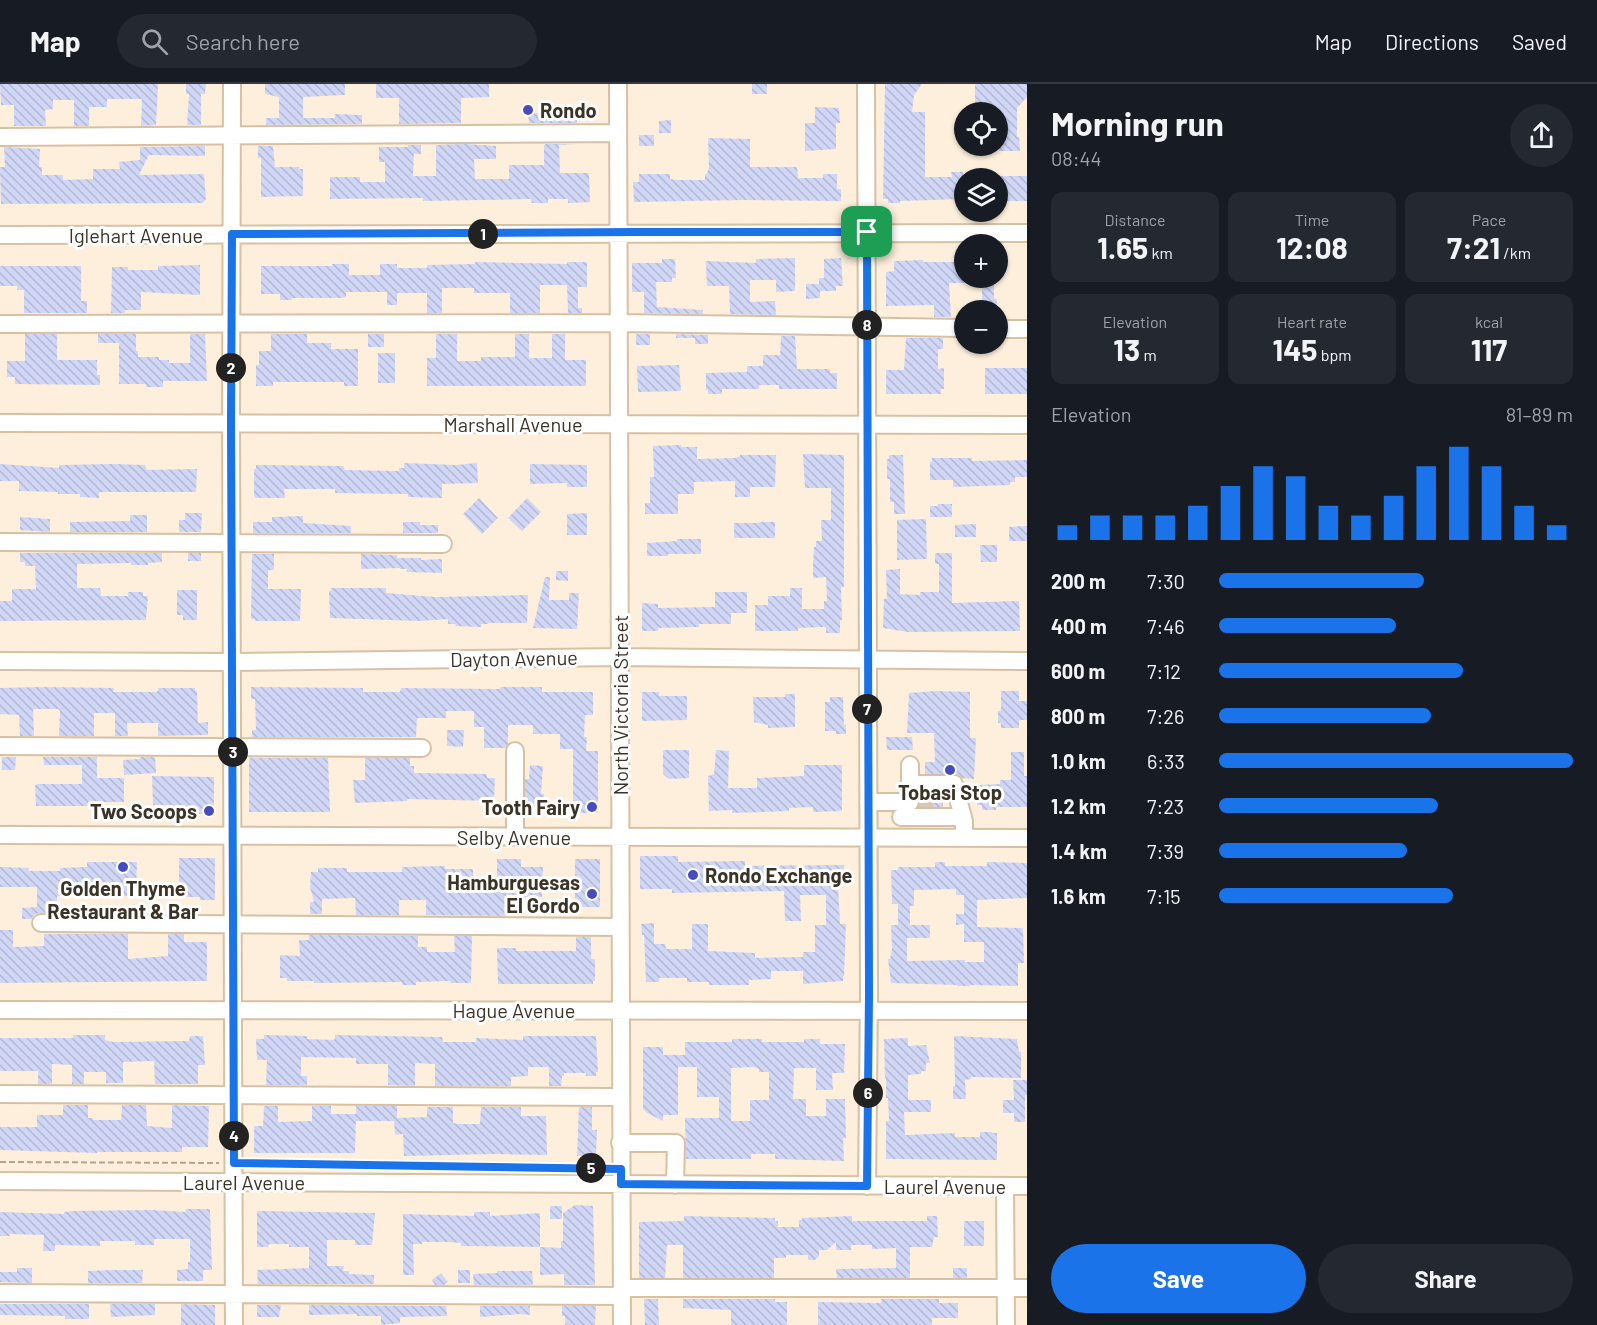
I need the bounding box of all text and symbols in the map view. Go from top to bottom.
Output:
search box [117,14,537,68]
text: Map [30,24,81,58]
icon: search [138,25,171,58]
text: Search here [186,28,300,54]
text: Map [1315,29,1352,54]
text: Directions [1385,29,1479,54]
text: Saved [1512,29,1567,54]
place label: Rondo [540,98,597,122]
map controls [954,102,1008,354]
button: locate [954,102,1008,156]
marker: Rondo [521,103,535,117]
text: Morning run [1051,103,1224,143]
button: share [1510,104,1573,167]
text: 08:44 [1051,146,1102,170]
button: layers [954,168,1008,222]
pin [841,206,892,257]
text: Distance [1105,210,1165,229]
text: Time [1295,210,1329,229]
text: Pace [1472,210,1506,229]
icon: arrive [850,215,883,248]
pin: 1 [468,219,498,249]
street label: Iglehart Avenue [69,223,203,247]
text: 1 [480,224,486,243]
text: 1.65 [1097,229,1148,265]
text: 12:08 [1276,229,1348,265]
text: 7:21 [1447,229,1500,265]
button: + [954,234,1008,288]
text: km [1148,243,1173,262]
text: /km [1500,243,1531,262]
button: − [954,300,1008,354]
pin: 8 [852,310,882,340]
text: Elevation [1103,312,1167,331]
text: Heart rate [1277,312,1347,331]
text: kcal [1475,312,1503,331]
text: 8 [863,315,871,334]
text: 13 [1113,331,1140,367]
text: 145 [1273,331,1317,367]
text: 117 [1471,331,1507,367]
text: m [1140,345,1157,364]
text: bpm [1317,345,1351,364]
pin: 2 [216,353,246,383]
text: 2 [227,358,235,377]
text: Elevation [1051,402,1132,426]
text: 81–89 m [1506,402,1573,426]
street label: Marshall Avenue [443,412,583,436]
text: 200 m [1051,569,1106,593]
text: 7:30 [1147,569,1185,593]
text: 400 m [1051,614,1107,638]
text: 7:46 [1147,614,1185,638]
street label: North Victoria Street [608,615,632,795]
street label: Dayton Avenue [450,645,578,671]
text: 600 m [1051,659,1105,683]
text: 7:12 [1147,659,1181,683]
pin: 7 [852,694,882,724]
text: 7 [863,699,871,718]
text: 800 m [1051,704,1105,728]
text: 7:26 [1147,704,1184,728]
pin: 3 [218,737,248,767]
text: 3 [229,742,237,761]
text: 1.0 km [1051,749,1106,773]
text: 6:33 [1147,749,1185,773]
marker: Tobasi Stop [943,763,957,777]
place label: Tobasi Stop [898,780,1002,804]
text: 1.2 km [1051,794,1106,818]
text: 7:23 [1147,794,1184,818]
place label: Tooth Fairy [482,795,580,819]
place label: Two Scoops [90,799,197,823]
marker: Tooth Fairy [585,800,599,814]
marker: Two Scoops [202,804,216,818]
street label: Selby Avenue [457,825,571,849]
text: 1.4 km [1051,839,1107,863]
text: 7:39 [1147,839,1184,863]
marker: Golden Thyme Restaurant & Bar [116,860,130,874]
place label: Rondo Exchange [705,863,853,887]
marker: Rondo Exchange [686,868,700,882]
place label: Hamburguesas El Gordo [447,870,580,917]
place label: Golden Thyme Restaurant & Bar [47,876,199,923]
text: 1.6 km [1051,884,1106,908]
text: 7:15 [1147,884,1181,908]
marker: Hamburguesas El Gordo [585,887,599,901]
street label: Hague Avenue [453,998,575,1022]
pin: 6 [853,1078,883,1108]
text: 6 [864,1083,872,1102]
pin: 4 [219,1121,249,1151]
text: 4 [229,1126,239,1145]
pin: 5 [576,1153,606,1183]
text: 5 [587,1158,595,1177]
street label: Laurel Avenue [183,1170,305,1194]
street label: Laurel Avenue [884,1174,1006,1198]
button: Save [1051,1244,1306,1313]
button: Share [1318,1244,1573,1313]

